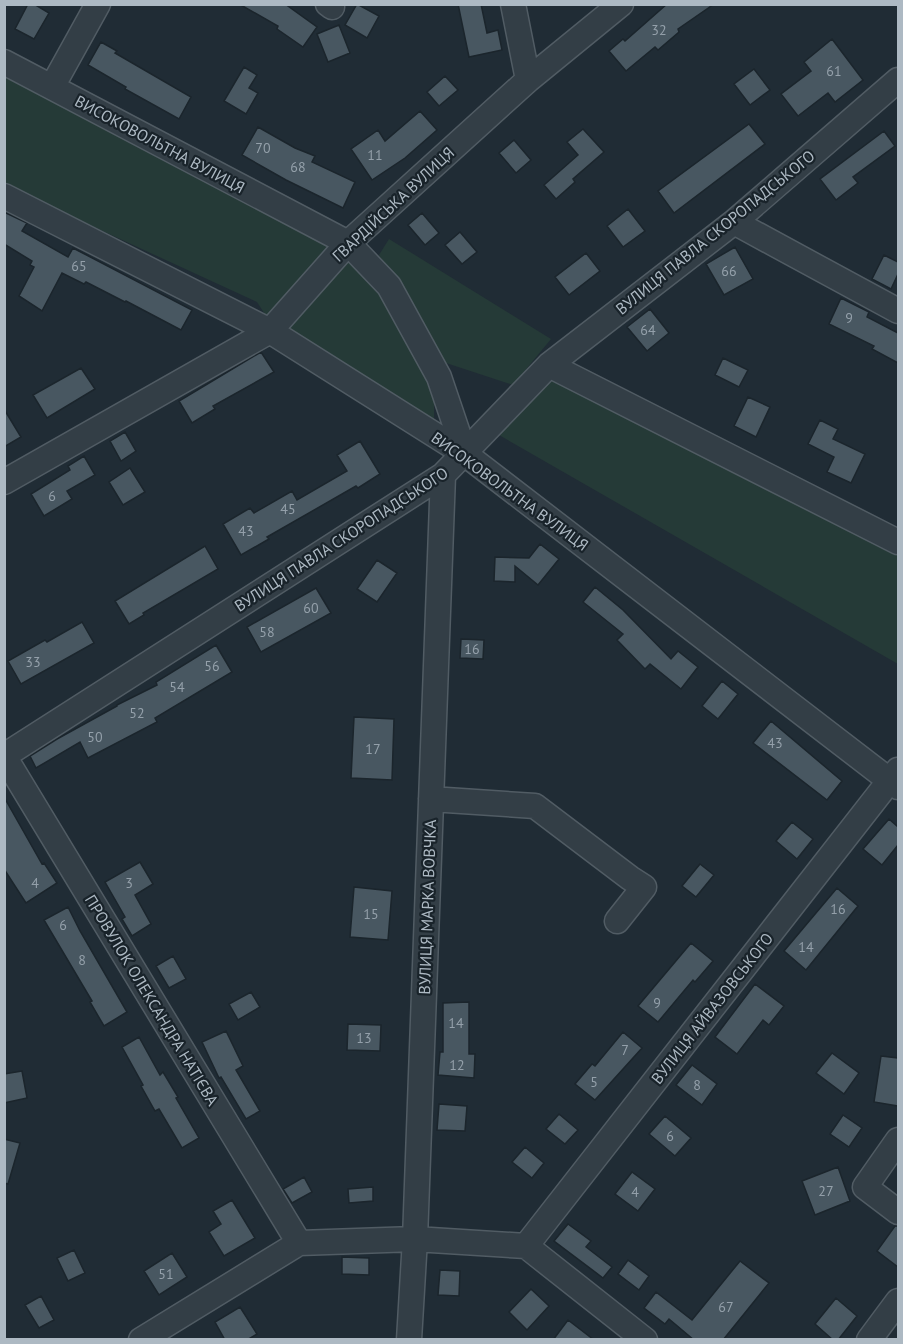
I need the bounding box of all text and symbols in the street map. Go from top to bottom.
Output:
house number: 32 [651,21,667,39]
house number: 61 [826,62,842,80]
street label: ВИСОКОВОЛЬТНА ВУЛИЦЯ [72,91,248,197]
house number: 70 [255,139,271,157]
street label: ГВАРДІЙСЬКА ВУЛИЦЯ [328,142,458,266]
street label: ВУЛИЦЯ ПАВЛА СКОРОПАДСЬКОГО [611,145,819,319]
house number: 11 [367,146,383,164]
house number: 68 [290,158,306,176]
house number: 65 [71,257,87,275]
house number: 66 [721,262,737,280]
house number: 9 [845,309,853,327]
house number: 64 [640,321,656,339]
street label: ВИСОКОВОЛЬТНА ВУЛИЦЯ [428,427,592,555]
street label: ВУЛИЦЯ ПАВЛА СКОРОПАДСЬКОГО [231,462,452,616]
house number: 6 [48,487,56,505]
house number: 45 [280,500,296,518]
house number: 43 [238,522,254,540]
house number: 60 [303,599,319,617]
house number: 58 [259,623,275,641]
house number: 16 [464,640,480,658]
house number: 33 [25,653,41,671]
house number: 56 [204,657,220,675]
house number: 54 [169,678,185,696]
house number: 52 [129,704,145,722]
house number: 50 [87,728,103,746]
house number: 43 [767,734,783,752]
house number: 17 [365,740,381,758]
street label: ВУЛИЦЯ МАРКА ВОВЧКА [414,819,440,995]
house number: 4 [31,874,39,892]
house number: 3 [125,874,133,892]
street label: ПРОВУЛОК ОЛЕКСАНДРА НАТІЄВА [81,891,223,1110]
house number: 16 [830,900,846,918]
house number: 15 [363,905,379,923]
house number: 6 [59,916,67,934]
street label: ВУЛИЦЯ АЙВАЗОВСЬКОГО [647,928,777,1088]
house number: 14 [798,938,814,956]
house number: 8 [78,951,86,969]
house number: 9 [653,994,661,1012]
house number: 14 [448,1014,464,1032]
house number: 13 [356,1029,372,1047]
house number: 7 [621,1041,629,1059]
house number: 12 [449,1056,465,1074]
house number: 5 [590,1073,598,1091]
house number: 8 [693,1076,701,1094]
house number: 6 [666,1127,674,1145]
house number: 27 [818,1182,834,1200]
house number: 4 [631,1183,639,1201]
house number: 51 [158,1265,174,1283]
house number: 67 [718,1298,734,1316]

